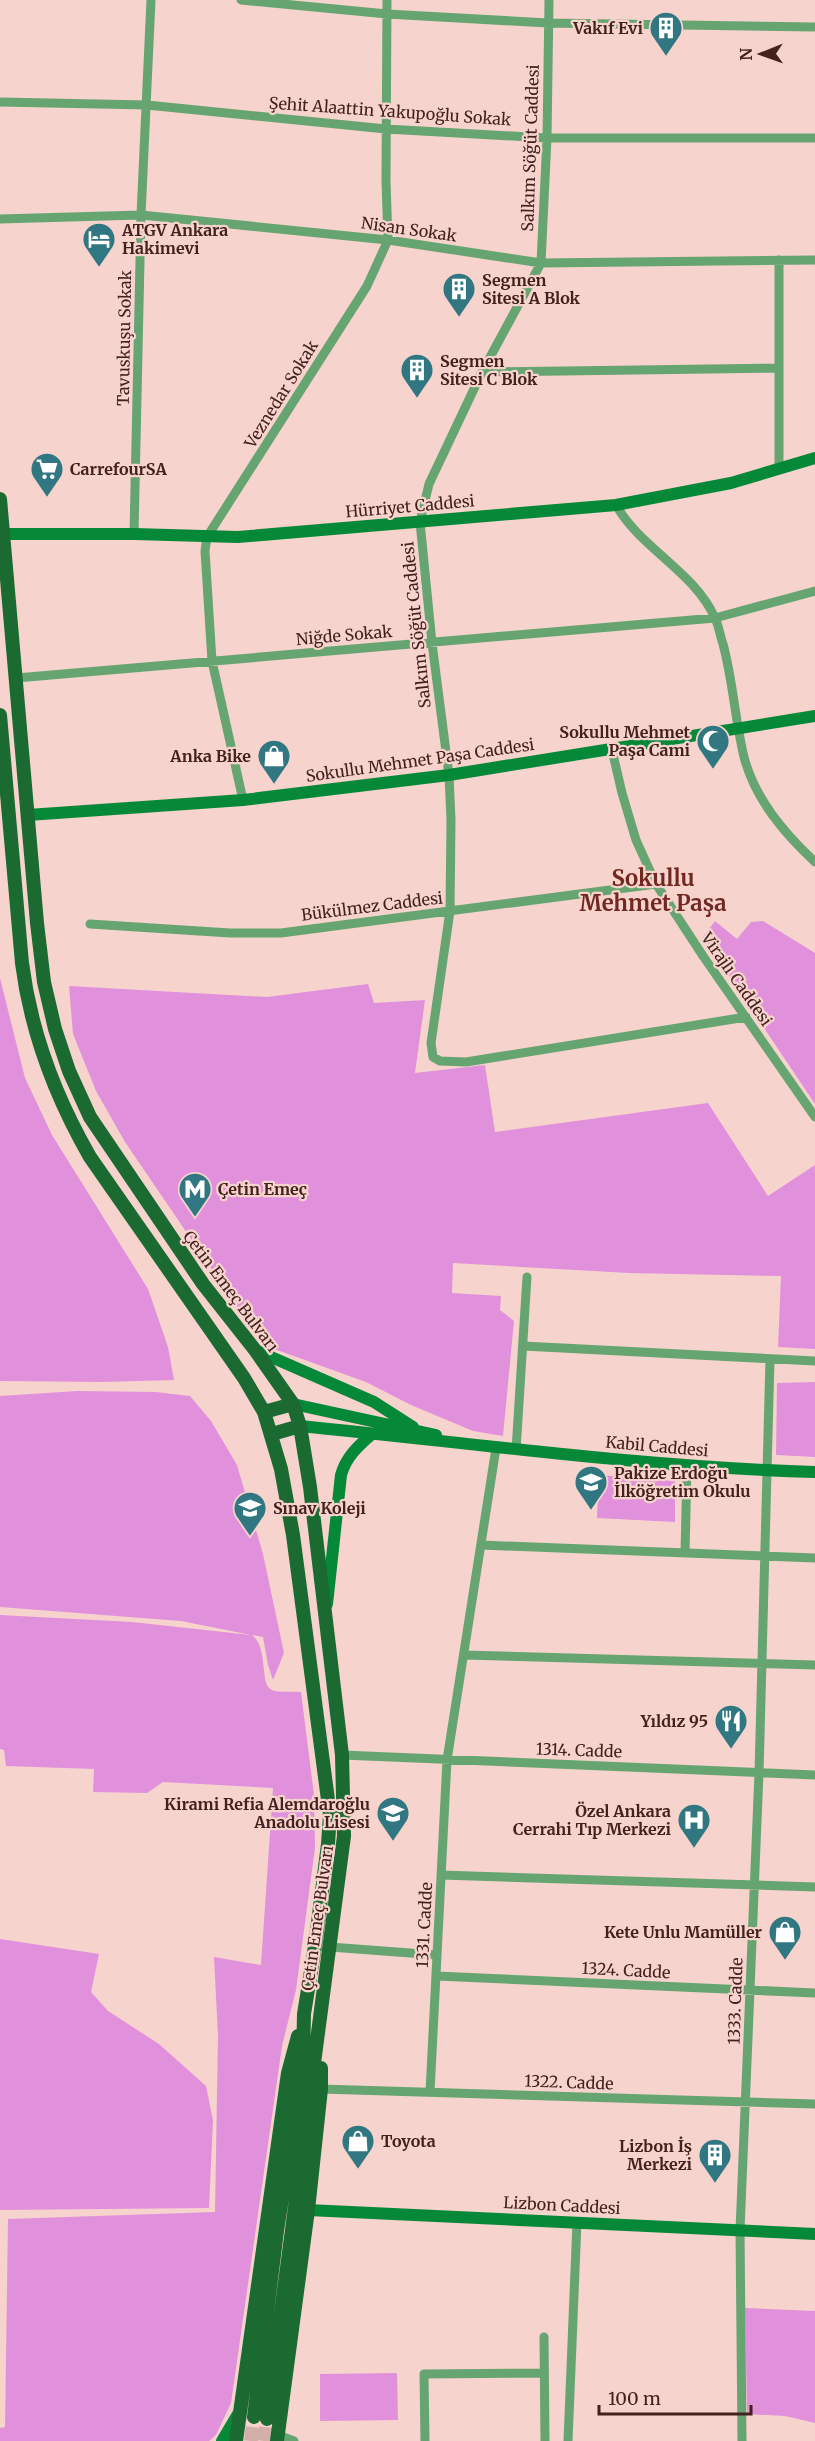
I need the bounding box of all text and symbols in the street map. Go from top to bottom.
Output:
building icon: Vakıf Evi [648,10,684,57]
place label: Vakıf Evi [572,18,644,38]
north arrow [731,24,791,84]
text: N [736,47,756,61]
street label: Salkım Söğüt Caddesi [517,64,543,232]
street label: Şehit Alaattin Yakupoğlu Sokak [268,93,513,130]
street label: Nisan Sokak [360,212,459,246]
place label: ATGV Ankara Hakimevi [121,220,228,258]
hotel icon: ATGV Ankara Hakimevi [81,221,117,268]
street label: Tavuskuşu Sokak [113,269,135,406]
place label: Segmen Sitesi A Blok [482,270,581,308]
building icon: Segmen Sitesi A Blok [441,271,477,318]
street label: Veznedar Sokak [239,336,323,452]
place label: Segmen Sitesi C Blok [440,351,538,389]
building icon: Segmen Sitesi C Blok [399,352,435,399]
supermarket icon: CarrefourSA [29,451,65,498]
place label: CarrefourSA [70,459,167,479]
street label: Hürriyet Caddesi [345,490,475,522]
street label: Salkım Söğüt Caddesi [397,541,435,709]
street label: Niğde Sokak [295,621,394,649]
place label: Sokullu Mehmet Paşa Cami [559,722,691,760]
mosque icon: Sokullu Mehmet Paşa Cami [695,723,731,770]
street label: Sokullu Mehmet Paşa Caddesi [304,734,536,786]
shop icon: Anka Bike [256,738,292,785]
place label: Anka Bike [169,746,251,766]
district label: Sokullu Mehmet Paşa [579,864,727,917]
street label: Bükülmez Caddesi [300,887,444,925]
street label: Virajlı Caddesi [697,927,777,1030]
metro station icon: Çetin Emeç [177,1171,213,1218]
place label: Çetin Emeç [218,1179,307,1199]
street label: Çetin Emeç Bulvarı [179,1227,283,1355]
street label: Kabil Caddesi [605,1432,709,1460]
place label: Pakize Erdoğu İlköğretim Okulu [614,1463,751,1501]
school or university icon: Pakize Erdoğu İlköğretim Okulu [573,1464,609,1511]
school or university icon: Sınav Koleji [232,1490,268,1537]
place label: Sınav Koleji [273,1498,366,1518]
restaurant icon: Yıldız 95 [713,1703,749,1750]
place label: Yıldız 95 [640,1711,708,1731]
street label: 1314. Cadde [536,1739,622,1761]
place label: Kirami Refia Alemdaroğlu Anadolu Lisesi [164,1794,371,1832]
school or university icon: Kirami Refia Alemdaroğlu Anadolu Lisesi [375,1795,411,1842]
place label: Özel Ankara Cerrahi Tıp Merkezi [513,1801,672,1839]
hospital icon: Özel Ankara Cerrahi Tıp Merkezi [676,1802,712,1849]
street label: Çetin Emeç Bulvarı [297,1844,337,1992]
street label: 1331. Cadde [412,1882,436,1968]
shop icon: Kete Unlu Mamüller [767,1914,803,1961]
place label: Kete Unlu Mamüller [604,1922,763,1942]
street label: 1333. Cadde [723,1957,747,2045]
street label: 1324. Cadde [581,1958,671,1982]
street label: 1322. Cadde [524,2070,614,2094]
shop icon: Toyota [340,2123,376,2170]
place label: Toyota [381,2131,436,2151]
place label: Lizbon İş Merkezi [619,2136,693,2174]
building icon: Lizbon İş Merkezi [697,2137,733,2184]
street label: Lizbon Caddesi [503,2192,621,2218]
scale bar [599,2378,750,2416]
text: 100 m [608,2387,661,2410]

